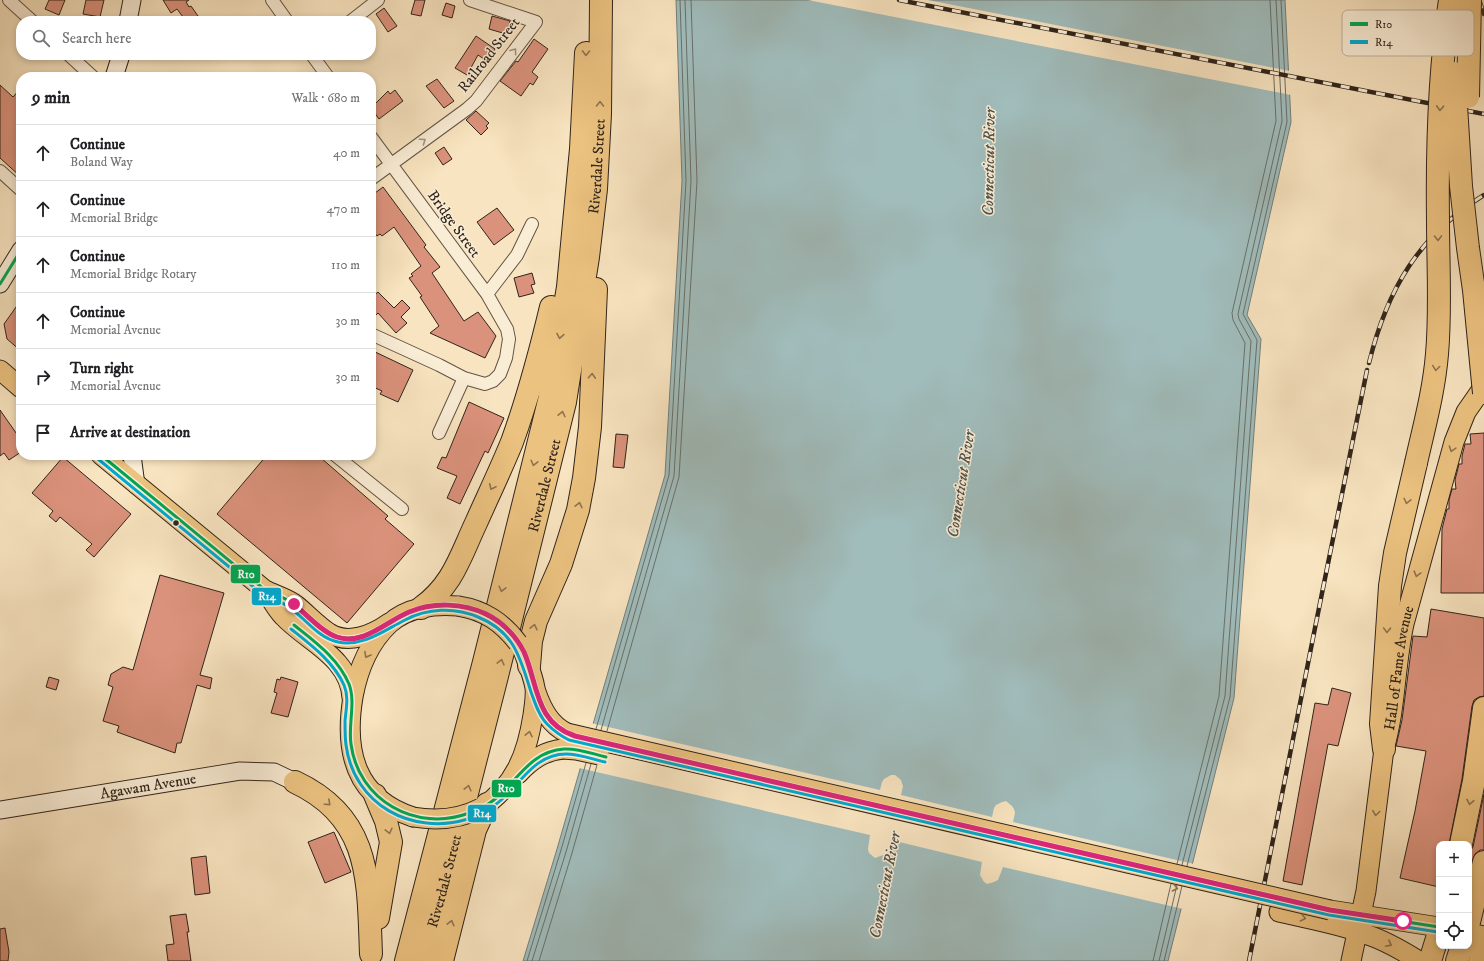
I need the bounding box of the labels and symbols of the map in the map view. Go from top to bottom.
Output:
legend [1342,10,1474,56]
street label: Railroad Street [454,13,524,96]
text: R10 [1375,18,1392,32]
text: R14 [1375,36,1393,50]
one-way arrow [509,48,516,55]
one-way arrow [582,50,590,56]
one-way arrow [596,101,604,107]
one-way arrow [1435,105,1444,111]
water label: Connecticut River [978,106,1000,216]
street label: Riverdale Street [584,118,609,215]
one-way arrow [418,139,425,146]
street label: Bridge Street [423,187,485,262]
one-way arrow [1434,235,1442,241]
one-way arrow [556,332,565,339]
one-way arrow [1432,365,1441,371]
one-way arrow [588,373,597,379]
one-way arrow [558,411,566,417]
water label: Connecticut River [943,428,980,539]
street label: Riverdale Street [524,437,565,534]
one-way arrow [1448,445,1457,452]
one-way arrow [530,460,538,466]
one-way arrow [489,483,497,491]
one-way arrow [1403,498,1411,505]
one-way arrow [574,502,582,508]
unlabelled marker [171,518,181,528]
line badge: R10 [230,564,261,584]
text: R10 [237,568,255,582]
one-way arrow [1413,570,1422,577]
one-way arrow [499,586,507,592]
line badge: R14 [251,587,282,606]
text: R14 [258,590,277,604]
route end [285,595,303,613]
street label: Hall of Fame Avenue [1379,604,1418,732]
one-way arrow [529,624,538,631]
one-way arrow [1383,627,1391,633]
one-way arrow [364,651,371,658]
one-way arrow [496,659,504,665]
one-way arrow [525,730,533,737]
street label: Agawam Avenue [99,769,197,803]
line badge: R10 [491,779,522,798]
text: R10 [497,782,515,796]
one-way arrow [463,785,472,792]
one-way arrow [323,798,330,805]
one-way arrow [1466,798,1475,805]
line badge: R14 [467,804,497,823]
text: R14 [473,807,492,821]
one-way arrow [1372,810,1381,816]
one-way arrow [385,828,393,834]
water label: Connecticut River [865,829,905,940]
street label: Riverdale Street [423,832,466,930]
one-way arrow [1171,883,1178,892]
route start [1394,912,1412,930]
one-way arrow [1300,913,1306,921]
one-way arrow [447,920,455,926]
one-way arrow [1385,939,1392,947]

